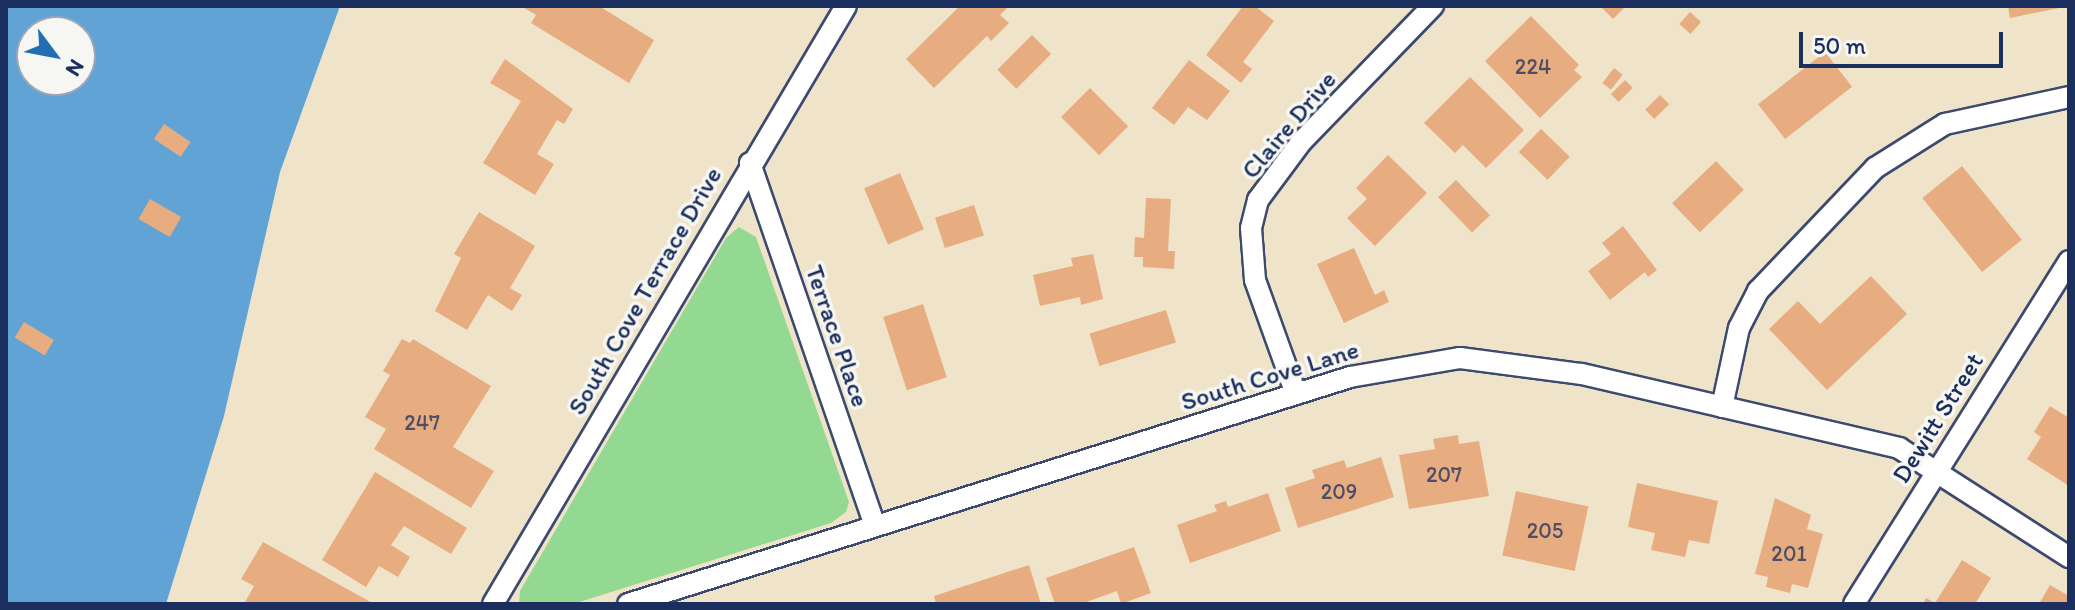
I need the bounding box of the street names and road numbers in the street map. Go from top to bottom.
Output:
street label: Claire Drive [1235,65,1343,185]
street label: South Cove Terrace Drive [562,163,728,419]
street label: Terrace Place [798,261,876,411]
street label: South Cove Lane [1177,334,1363,418]
street label: Dewitt Street [1886,347,1990,489]

